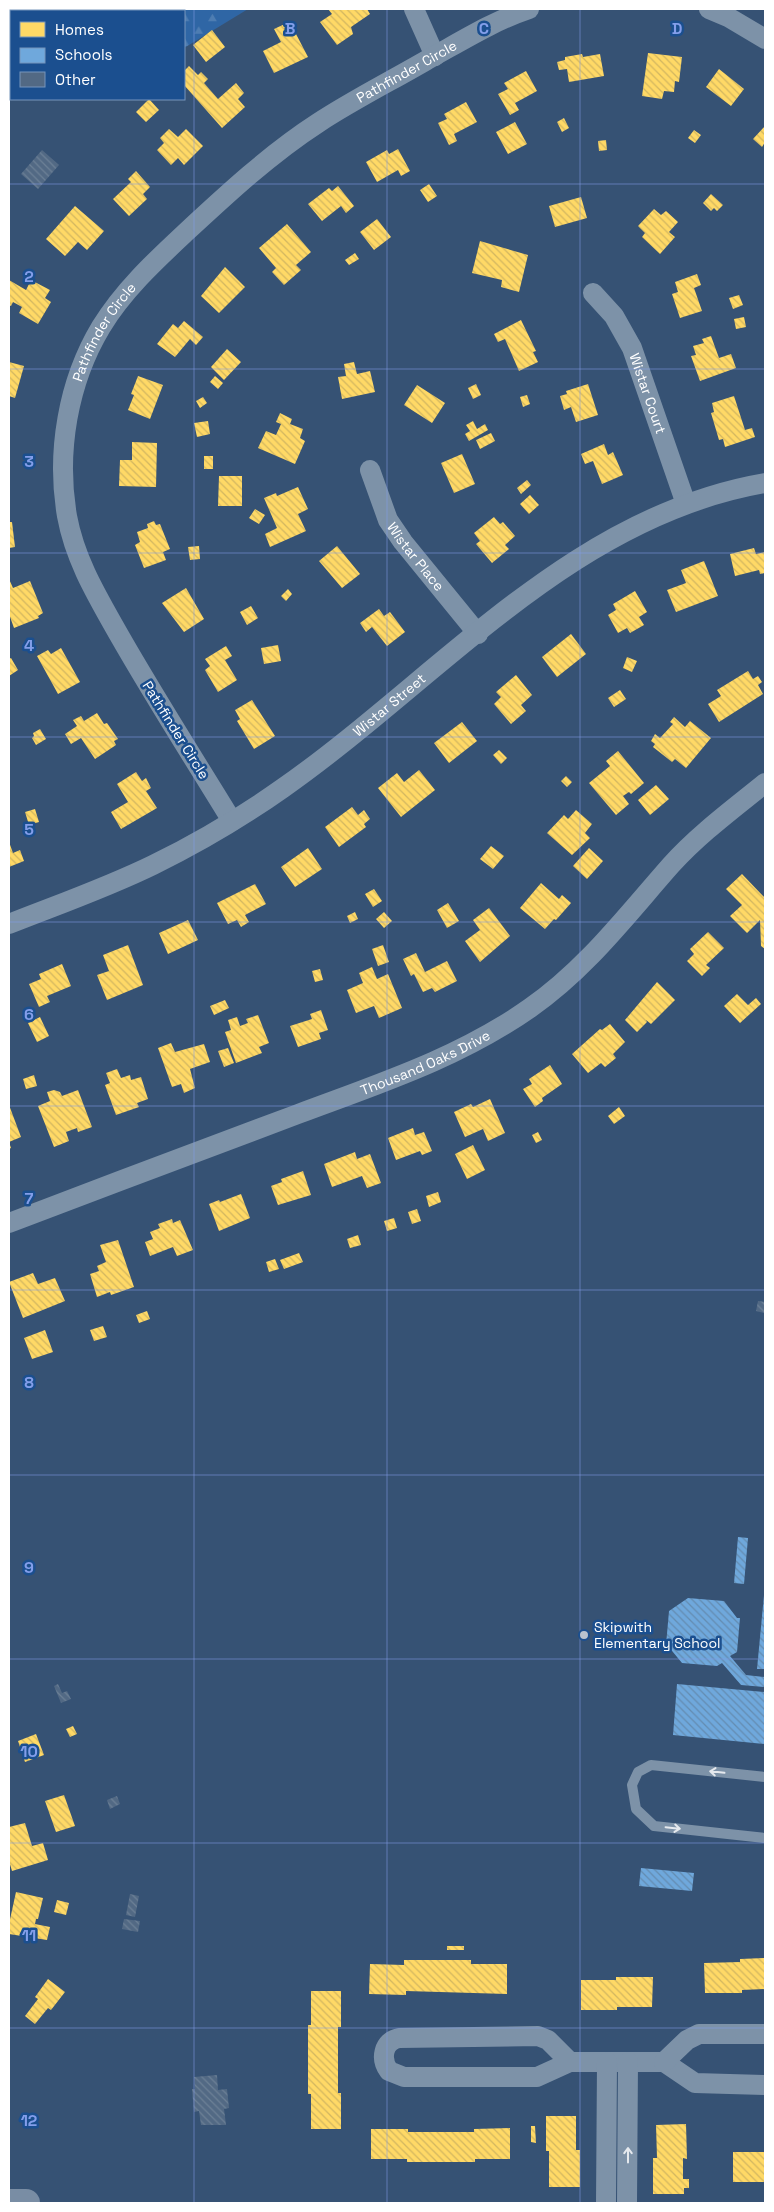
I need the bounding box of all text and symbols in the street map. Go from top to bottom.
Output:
legend [10,10,185,100]
text: B [285,18,295,39]
text: C [479,18,489,39]
text: D [672,18,682,39]
text: Homes [55,20,104,39]
street label: Pathfinder Circle [353,36,460,107]
text: Schools [55,45,113,64]
text: Other [55,70,96,89]
text: 2 [24,266,34,287]
street label: Pathfinder Circle [68,279,140,384]
street label: Wistar Court [625,351,670,436]
text: 3 [24,451,34,472]
street label: Wistar Place [383,519,448,595]
text: 4 [24,635,34,656]
street label: Wistar Street [349,669,429,740]
street label: Pathfinder Circle [139,678,213,782]
text: 5 [24,819,34,840]
text: 6 [24,1004,34,1025]
street label: Thousand Oaks Drive [358,1026,493,1099]
text: 7 [25,1188,34,1209]
text: 8 [24,1372,34,1393]
text: 9 [24,1557,34,1578]
place label: Skipwith Elementary School [594,1618,720,1652]
marker: Skipwith Elementary School [578,1629,590,1641]
text: 10 [20,1741,38,1762]
one-way arrow [709,1767,725,1777]
one-way arrow [664,1823,680,1833]
text: 11 [22,1925,36,1946]
text: 12 [21,2110,37,2131]
one-way arrow [623,2147,633,2163]

